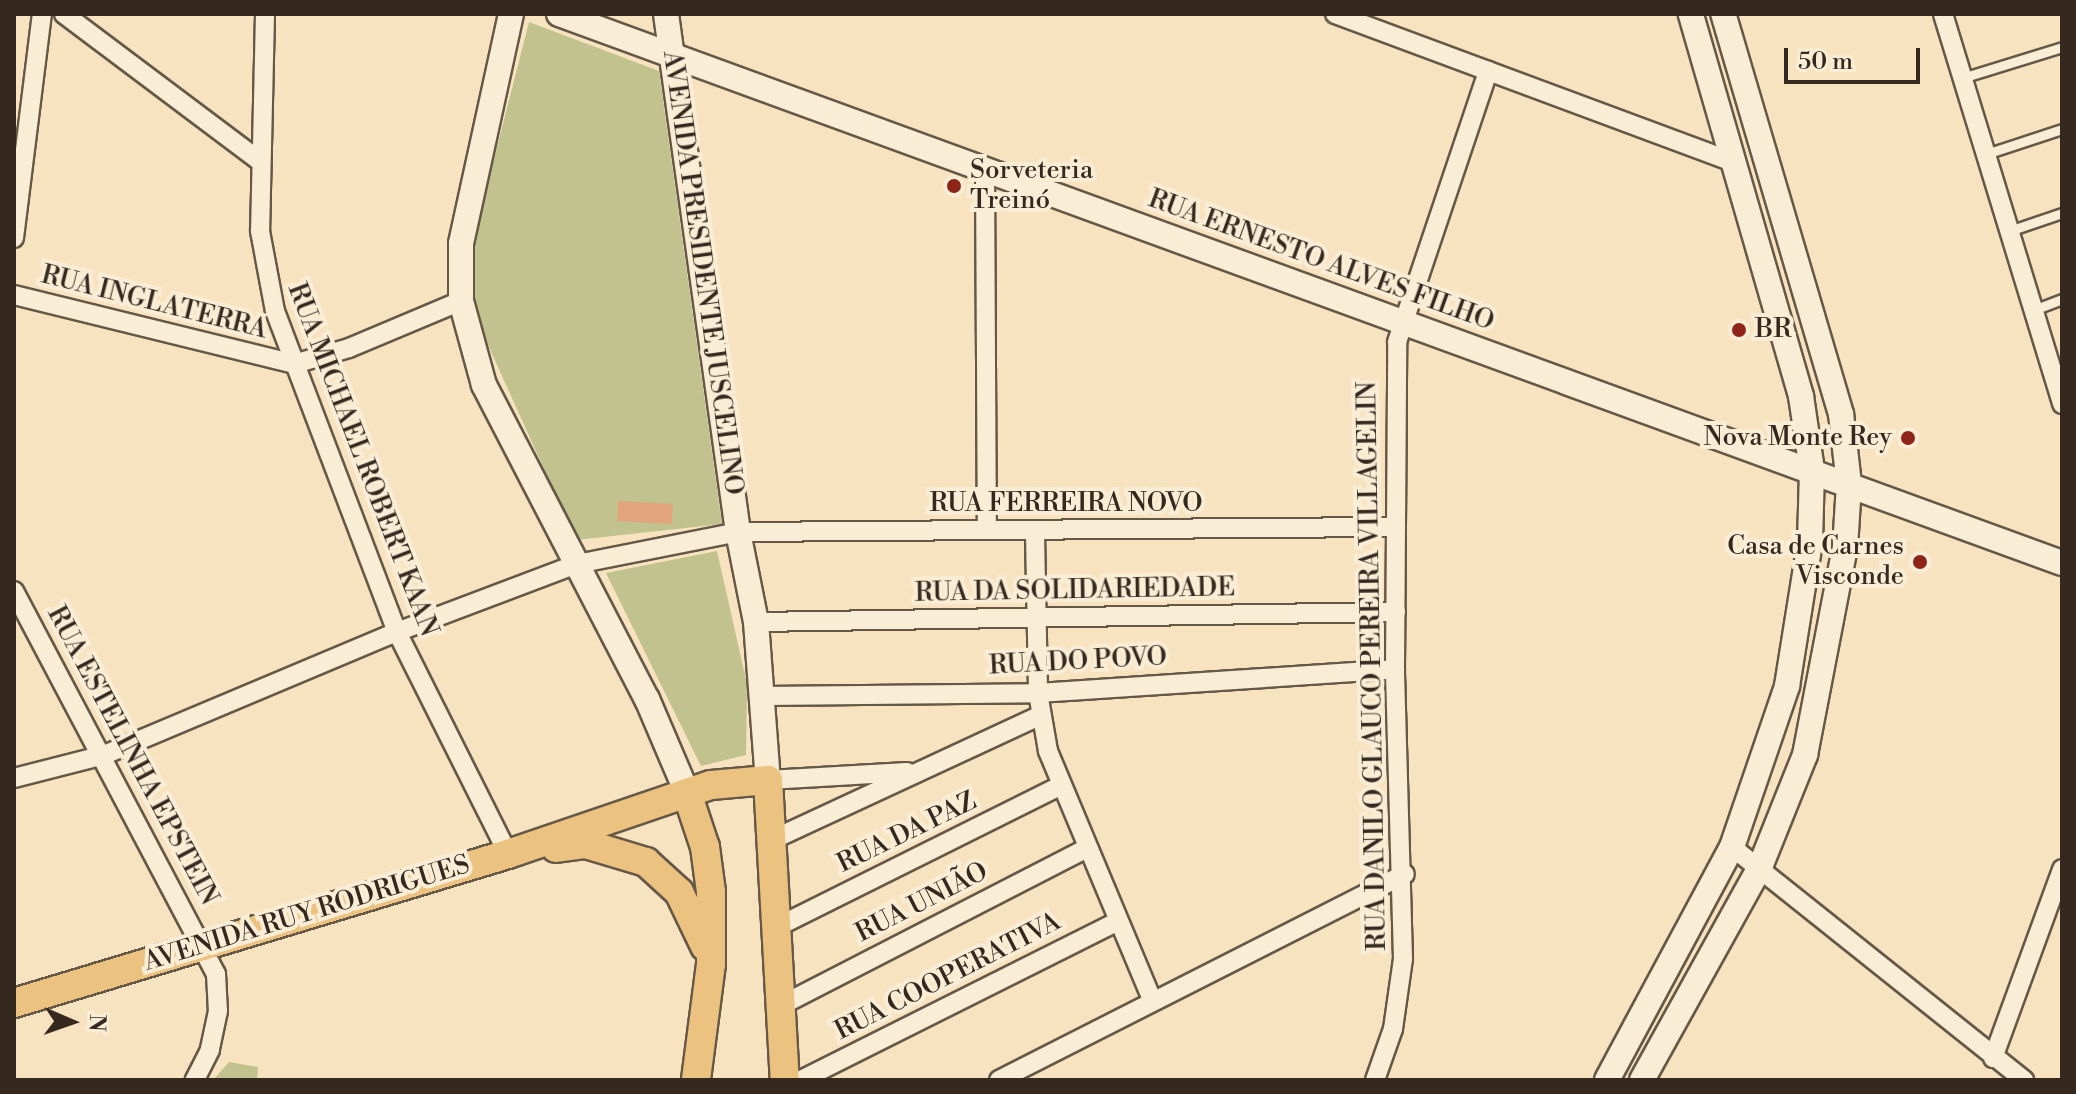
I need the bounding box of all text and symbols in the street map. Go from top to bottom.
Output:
scale bar [1788,32,1924,82]
text: 50 m [1798,47,1853,77]
street label: AVENIDA PRESIDENTE JUSCELINO [655,49,749,497]
place label: Sorveteria Treinó [970,155,1093,216]
marker: Sorveteria Treinó [945,177,963,195]
street label: RUA ERNESTO ALVES FILHO [1144,184,1498,338]
street label: RUA INGLATERRA [38,260,270,346]
street label: RUA MICHAEL ROBERT KAAN [280,279,444,641]
place label: BR [1755,314,1791,346]
marker: BR [1730,321,1748,339]
street label: RUA DANILO GLAUCO PEREIRA VILLAGELIN [1352,381,1394,951]
place label: Nova Monte Rey [1704,422,1892,454]
marker: Nova Monte Rey [1899,429,1917,447]
street label: RUA FERREIRA NOVO [930,488,1202,520]
place label: Casa de Carnes Visconde [1727,531,1904,592]
marker: Casa de Carnes Visconde [1911,553,1929,571]
street label: RUA DA SOLIDARIEDADE [915,573,1235,609]
street label: RUA ESTELINHA EPSTEIN [40,601,224,911]
street label: RUA DO POVO [988,642,1168,682]
street label: RUA DA PAZ [832,786,982,880]
street label: AVENIDA RUY RODRIGUES [140,849,474,979]
street label: RUA UNIÃO [851,856,993,950]
street label: RUA COOPERATIVA [830,907,1066,1047]
north arrow [32,982,112,1062]
text: N [83,1014,110,1032]

